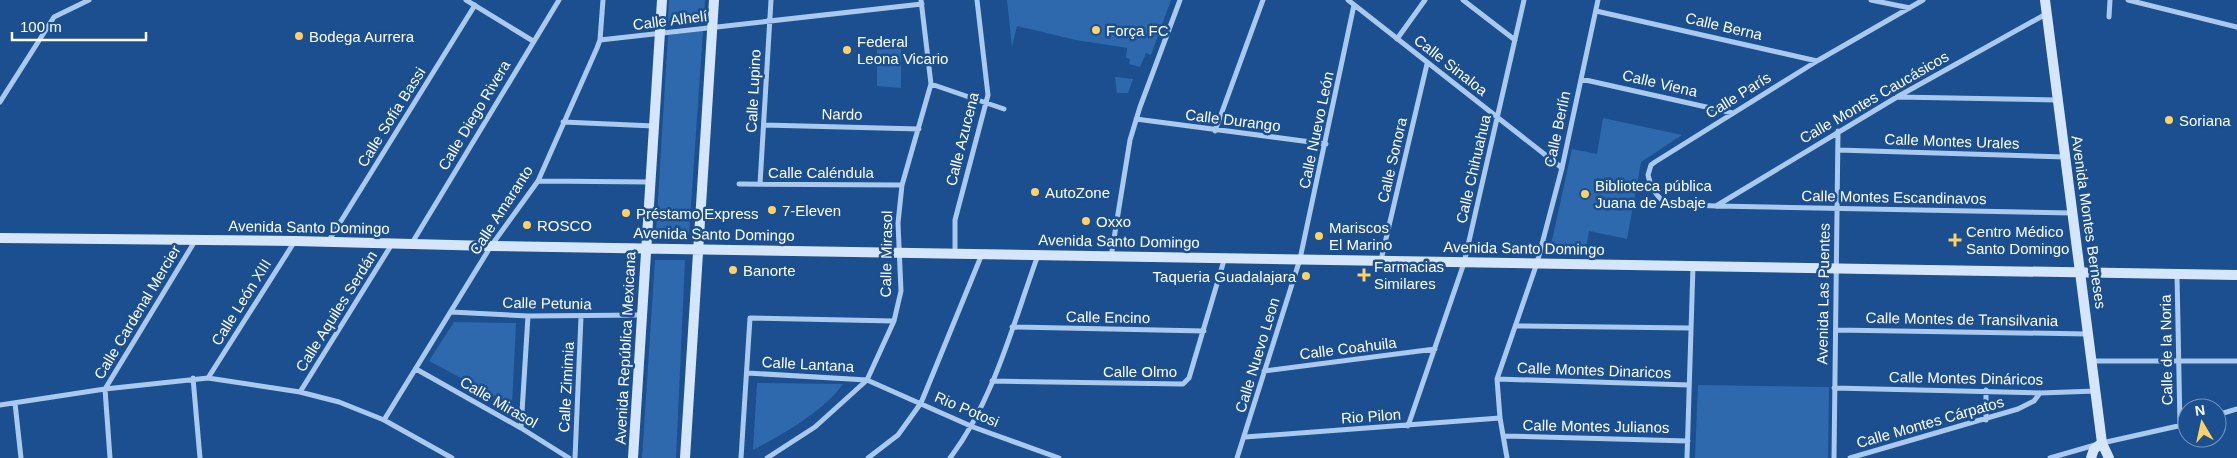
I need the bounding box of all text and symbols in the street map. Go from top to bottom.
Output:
street label: Calle Alhelí [632,7,709,33]
street label: Calle Berna [1684,9,1765,43]
scale bar [12,10,146,42]
text: 100 m [20,18,62,35]
place label: Força FC [1106,22,1169,39]
marker: Força FC [1090,24,1102,36]
place label: Bodega Aurrera [309,28,415,45]
marker: Bodega Aurrera [293,30,305,42]
street label: Calle Sinaloa [1411,31,1492,99]
place label: Federal Leona Vicario [857,33,948,67]
marker: Federal Leona Vicario [841,44,853,56]
street label: Calle Montes Caucásicos [1796,47,1952,147]
street label: Calle Lupino [742,49,764,133]
street label: Calle Diego Rivera [435,56,514,173]
street label: Calle Sofía Bassi [354,64,428,170]
street label: Calle Viena [1621,66,1700,100]
street label: Calle París [1702,68,1774,122]
street label: Calle Nuevo León [1295,70,1337,190]
street label: Calle Berlín [1541,89,1573,169]
street label: Calle Azucena [942,90,982,188]
street label: Nardo [821,105,863,123]
street label: Calle Durango [1184,106,1282,134]
street label: Calle Chihuahua [1452,112,1494,225]
place label: Soriana [2179,112,2231,129]
marker: Soriana [2163,114,2175,126]
street label: Calle Sonora [1374,115,1410,204]
street label: Calle Montes Urales [1884,130,2020,152]
street label: Avenida Montes Berneses [2068,134,2110,310]
street label: Calle Amaranto [466,162,536,258]
street label: Calle Caléndula [768,164,875,181]
place label: Biblioteca pública Juana de Asbaje [1595,177,1712,211]
place label: AutoZone [1045,184,1110,201]
marker: AutoZone [1029,186,1041,198]
street label: Calle Montes Escandinavos [1801,187,1987,207]
marker: Biblioteca pública Juana de Asbaje [1579,188,1591,200]
place label: 7-Eleven [782,202,841,219]
marker: 7-Eleven [766,204,778,216]
place label: Préstamo Express [636,205,759,222]
marker: Préstamo Express [620,207,632,219]
street label: Calle Mirasol [877,211,895,297]
place label: Oxxo [1096,213,1131,230]
marker: Oxxo [1080,215,1092,227]
street label: Avenida Santo Domingo [228,217,390,237]
place label: ROSCO [537,217,592,234]
marker: ROSCO [521,219,533,231]
place label: Mariscos El Marino [1329,219,1392,253]
street label: Avenida Las Puentes [1813,223,1833,365]
place label: Centro Médico Santo Domingo [1966,223,2069,257]
street label: Avenida Santo Domingo [633,224,795,244]
marker: Mariscos El Marino [1313,230,1325,242]
street label: Avenida Santo Domingo [1038,231,1200,251]
marker: Centro Médico Santo Domingo [1948,233,1962,247]
street label: Avenida Santo Domingo [1443,238,1605,258]
street label: Calle Cardenal Mercier [90,242,184,382]
street label: Calle Aquiles Serdán [292,247,380,375]
street label: Avenida República Mexicana [611,250,639,445]
street label: Calle León XIII [208,256,274,348]
place label: Farmacias Similares [1374,258,1444,292]
place label: Banorte [743,262,796,279]
marker: Banorte [727,264,739,276]
place label: Taqueria Guadalajara [1153,268,1297,285]
marker: Farmacias Similares [1358,269,1370,281]
marker: Taqueria Guadalajara [1300,270,1312,282]
street label: Calle Petunia [502,294,592,312]
street label: Calle de la Noria [2157,294,2175,406]
street label: Calle Nuevo Leon [1231,295,1283,415]
street label: Calle Encino [1066,308,1150,326]
street label: Calle Montes de Transilvania [1866,309,2059,329]
street label: Calle Coahuila [1299,334,1398,362]
street label: Calle Zimimia [555,341,577,433]
street label: Calle Lantana [761,353,855,375]
street label: Calle Montes Dinaricos [1517,359,1671,381]
street label: Calle Olmo [1103,363,1177,380]
street label: Calle Montes Dináricos [1889,368,2043,388]
street label: Calle Mirasol [457,373,541,431]
street label: Rio Potosi [932,388,1002,430]
street label: Calle Montes Cárpatos [1854,393,2006,451]
north arrow [2177,398,2227,448]
text: N [2194,401,2206,419]
street label: Rio Pilon [1340,405,1402,427]
street label: Calle Montes Julianos [1522,416,1670,436]

